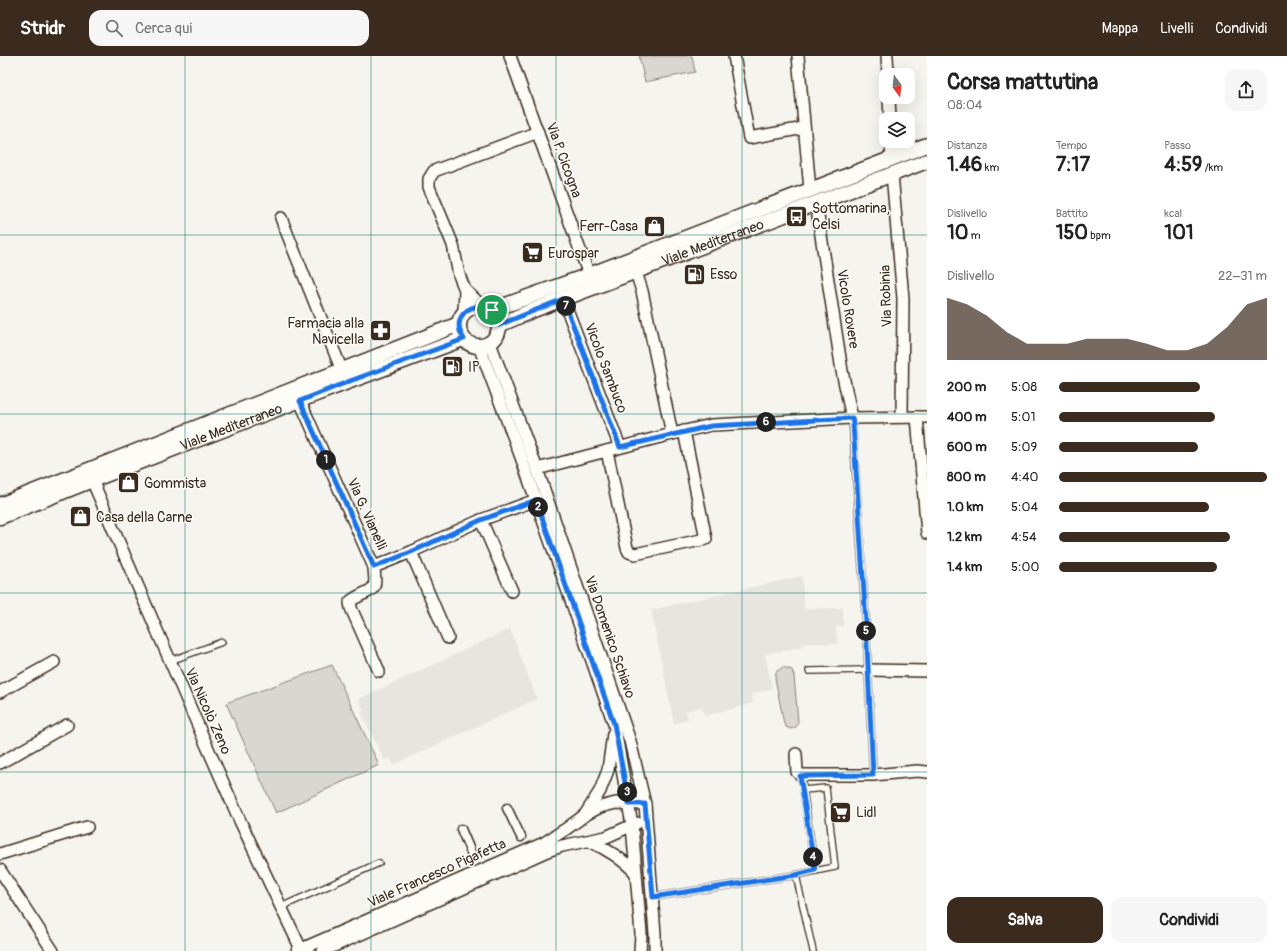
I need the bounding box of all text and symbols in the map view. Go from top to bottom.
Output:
search box [89,10,369,46]
text: Stridr [20,16,65,40]
icon: search [103,17,125,39]
text: Cerca qui [135,19,192,38]
text: Mappa [1102,20,1138,37]
text: Livelli [1160,20,1193,37]
text: Condividi [1215,20,1267,37]
north arrow [879,68,915,104]
map controls [879,68,915,148]
text: Corsa mattutina [947,68,1098,96]
button: share [1225,69,1267,111]
text: 08:04 [947,97,982,113]
button: layers [879,112,915,148]
street label: Via P. Cicogna [543,120,585,200]
text: Distanza [947,139,987,152]
text: Tempo [1056,139,1087,152]
text: Passo [1164,139,1191,152]
text: 1.46 [947,152,982,177]
text: 7:17 [1056,152,1090,177]
text: 4:59 [1164,152,1202,177]
text: km [982,161,999,174]
text: /km [1202,161,1223,174]
place label: Sottomarina, Celsi [812,200,890,233]
bus stop icon: Sottomarina, Celsi [783,203,809,229]
text: Dislivello [947,207,987,220]
text: Battito [1056,207,1088,220]
text: kcal [1164,207,1182,220]
shop icon: Ferr-Casa [641,213,667,239]
street label: Viale Mediterraneo [659,215,766,269]
place label: Ferr-Casa [579,218,638,235]
text: 10 [947,220,968,245]
text: 150 [1056,220,1088,245]
text: 101 [1164,220,1194,245]
text: m [968,229,981,242]
text: bpm [1088,229,1111,242]
supermarket icon: Eurospar [520,240,546,266]
place label: Eurospar [548,245,599,262]
fuel station icon: Esso [681,261,707,287]
street label: Via Robinia [876,265,896,327]
place label: Esso [710,266,738,283]
street label: Vicolo Rovere [833,268,863,350]
text: Dislivello [947,268,995,284]
text: 22–31 m [1218,268,1267,284]
pin [475,293,509,327]
pin: 7 [556,296,576,316]
icon: arrive [481,299,503,321]
text: 7 [563,299,569,312]
place label: Farmacia alla Navicella [287,315,364,348]
pharmacy icon: Farmacia alla Navicella [367,318,393,344]
street label: Vicolo Sambuco [581,321,631,416]
fuel station icon: IP [440,354,466,380]
place label: IP [468,359,480,376]
text: 200 m [947,379,986,395]
text: 5:08 [1011,379,1037,395]
street label: Viale Mediterraneo [177,399,285,454]
text: 400 m [947,409,987,425]
text: 5:01 [1011,409,1035,425]
pin: 6 [756,412,776,432]
text: 6 [763,415,769,428]
text: 600 m [947,439,987,455]
text: 5:09 [1011,439,1037,455]
pin: 1 [316,450,336,470]
text: 1 [324,453,328,466]
text: 800 m [947,469,986,485]
text: 4:40 [1011,469,1038,485]
shop icon: Gommista [115,470,141,496]
place label: Gommista [144,475,206,492]
street label: Via G. Vianelli [344,475,391,553]
pin: 2 [528,497,548,517]
text: 1.0 km [947,499,984,515]
text: 5:04 [1011,499,1038,515]
text: 2 [535,500,541,513]
shop icon: Casa della Carne [68,504,94,530]
place label: Casa della Carne [96,509,192,526]
text: 1.2 km [947,529,982,545]
text: 4:54 [1011,529,1037,545]
text: 1.4 km [947,559,982,575]
text: 5:00 [1011,559,1039,575]
street label: Via Domenico Schiavo [581,574,639,701]
pin: 5 [856,621,876,641]
text: 5 [863,624,869,637]
street label: Via Nicolò Zeno [181,665,235,757]
pin: 3 [617,782,637,802]
text: 3 [624,785,630,798]
supermarket icon: Lidl [827,799,853,825]
place label: Lidl [856,804,877,821]
street label: Viale Francesco Pigafetta [365,835,509,911]
pin: 4 [803,847,823,867]
text: 4 [810,850,816,863]
button: Salva [947,897,1103,943]
button: Condividi [1111,897,1267,943]

